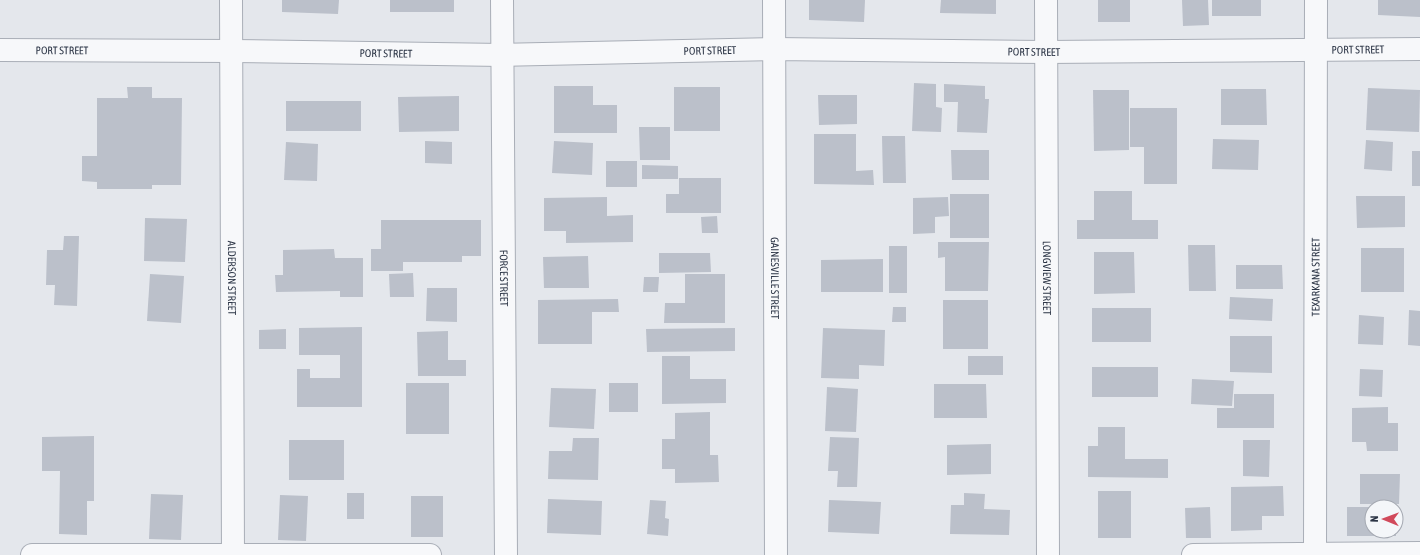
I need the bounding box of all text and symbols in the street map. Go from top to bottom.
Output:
street label: PORT STREET [1331,43,1385,56]
street label: PORT STREET [36,44,89,56]
street label: PORT STREET [683,44,737,57]
street label: PORT STREET [1007,46,1061,58]
street label: PORT STREET [359,47,413,60]
street label: GAINESVILLE STREET [769,237,781,319]
street label: TEXARKANA STREET [1309,237,1322,316]
street label: ALDERSON STREET [226,241,238,315]
street label: LONGVIEW STREET [1041,241,1053,315]
street label: FORCE STREET [498,250,510,306]
north arrow [1364,499,1404,539]
text: N [1368,515,1380,522]

